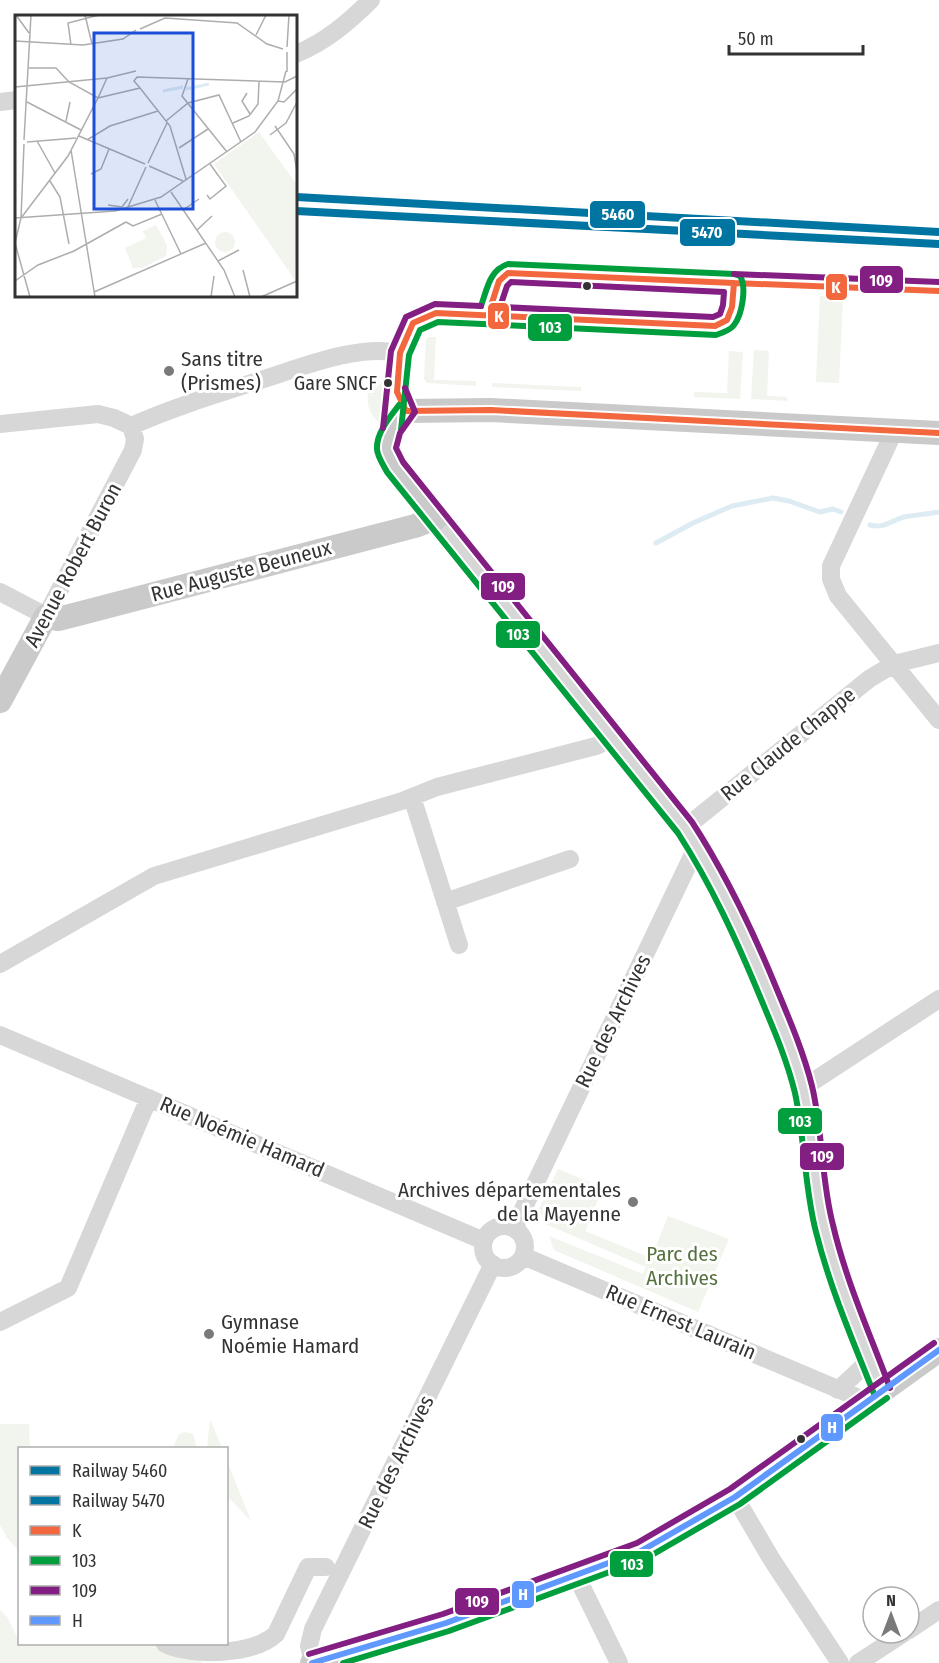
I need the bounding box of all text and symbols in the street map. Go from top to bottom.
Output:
inset map [15,15,297,297]
scale bar [729,18,862,56]
text: 50 m [738,28,774,50]
line badge: 5460 [589,200,646,229]
text: 5460 [601,205,635,224]
line badge: 5470 [679,218,736,247]
text: 5470 [691,223,723,242]
line badge: 109 [859,265,904,294]
text: 109 [869,271,893,290]
line badge: K [825,273,848,301]
text: K [831,278,841,297]
unlabelled marker [581,280,593,292]
line badge: K [487,302,510,330]
text: K [494,307,504,326]
line badge: 103 [527,313,573,342]
text: 103 [539,318,562,337]
place label: Sans titre (Prismes) [181,346,263,396]
marker: Sans titre (Prismes) [162,364,176,378]
place label: Gare SNCF [294,371,377,395]
marker: Gare SNCF [382,377,394,389]
street label: Avenue Robert Buron [19,478,127,652]
street label: Rue Auguste Beuneux [148,534,335,608]
line badge: 109 [480,572,526,601]
text: 109 [491,577,515,596]
line badge: 103 [495,620,541,649]
text: 103 [507,625,530,644]
street label: Rue Claude Chappe [715,682,861,806]
street label: Rue des Archives [570,950,656,1092]
street label: Rue Noémie Hamard [156,1091,328,1183]
line badge: 103 [777,1107,823,1135]
text: 103 [789,1112,812,1131]
line badge: 109 [799,1142,845,1171]
text: 109 [810,1147,834,1166]
place label: Archives départementales de la Mayenne [398,1177,621,1227]
marker: Archives départementales de la Mayenne [626,1195,640,1209]
park label: Parc des Archives [646,1241,718,1291]
street label: Rue Ernest Laurain [602,1279,760,1365]
place label: Gymnase Noémie Hamard [221,1309,359,1359]
marker: Gymnase Noémie Hamard [202,1327,216,1341]
street label: Rue des Archives [353,1391,439,1533]
line badge: H [820,1413,844,1442]
text: H [827,1418,837,1437]
unlabelled marker [795,1433,807,1445]
legend [18,1447,228,1645]
text: Railway 5460 [72,1460,167,1482]
text: Railway 5470 [72,1490,165,1512]
text: K [72,1520,82,1542]
text: 103 [72,1550,96,1572]
line badge: 103 [609,1550,654,1578]
text: 103 [621,1555,644,1574]
text: 109 [72,1580,97,1602]
line badge: H [511,1580,535,1609]
text: H [518,1585,528,1604]
north arrow [861,1585,921,1645]
line badge: 109 [454,1587,500,1616]
text: N [886,1591,896,1610]
text: 109 [465,1592,489,1611]
text: H [72,1610,83,1632]

